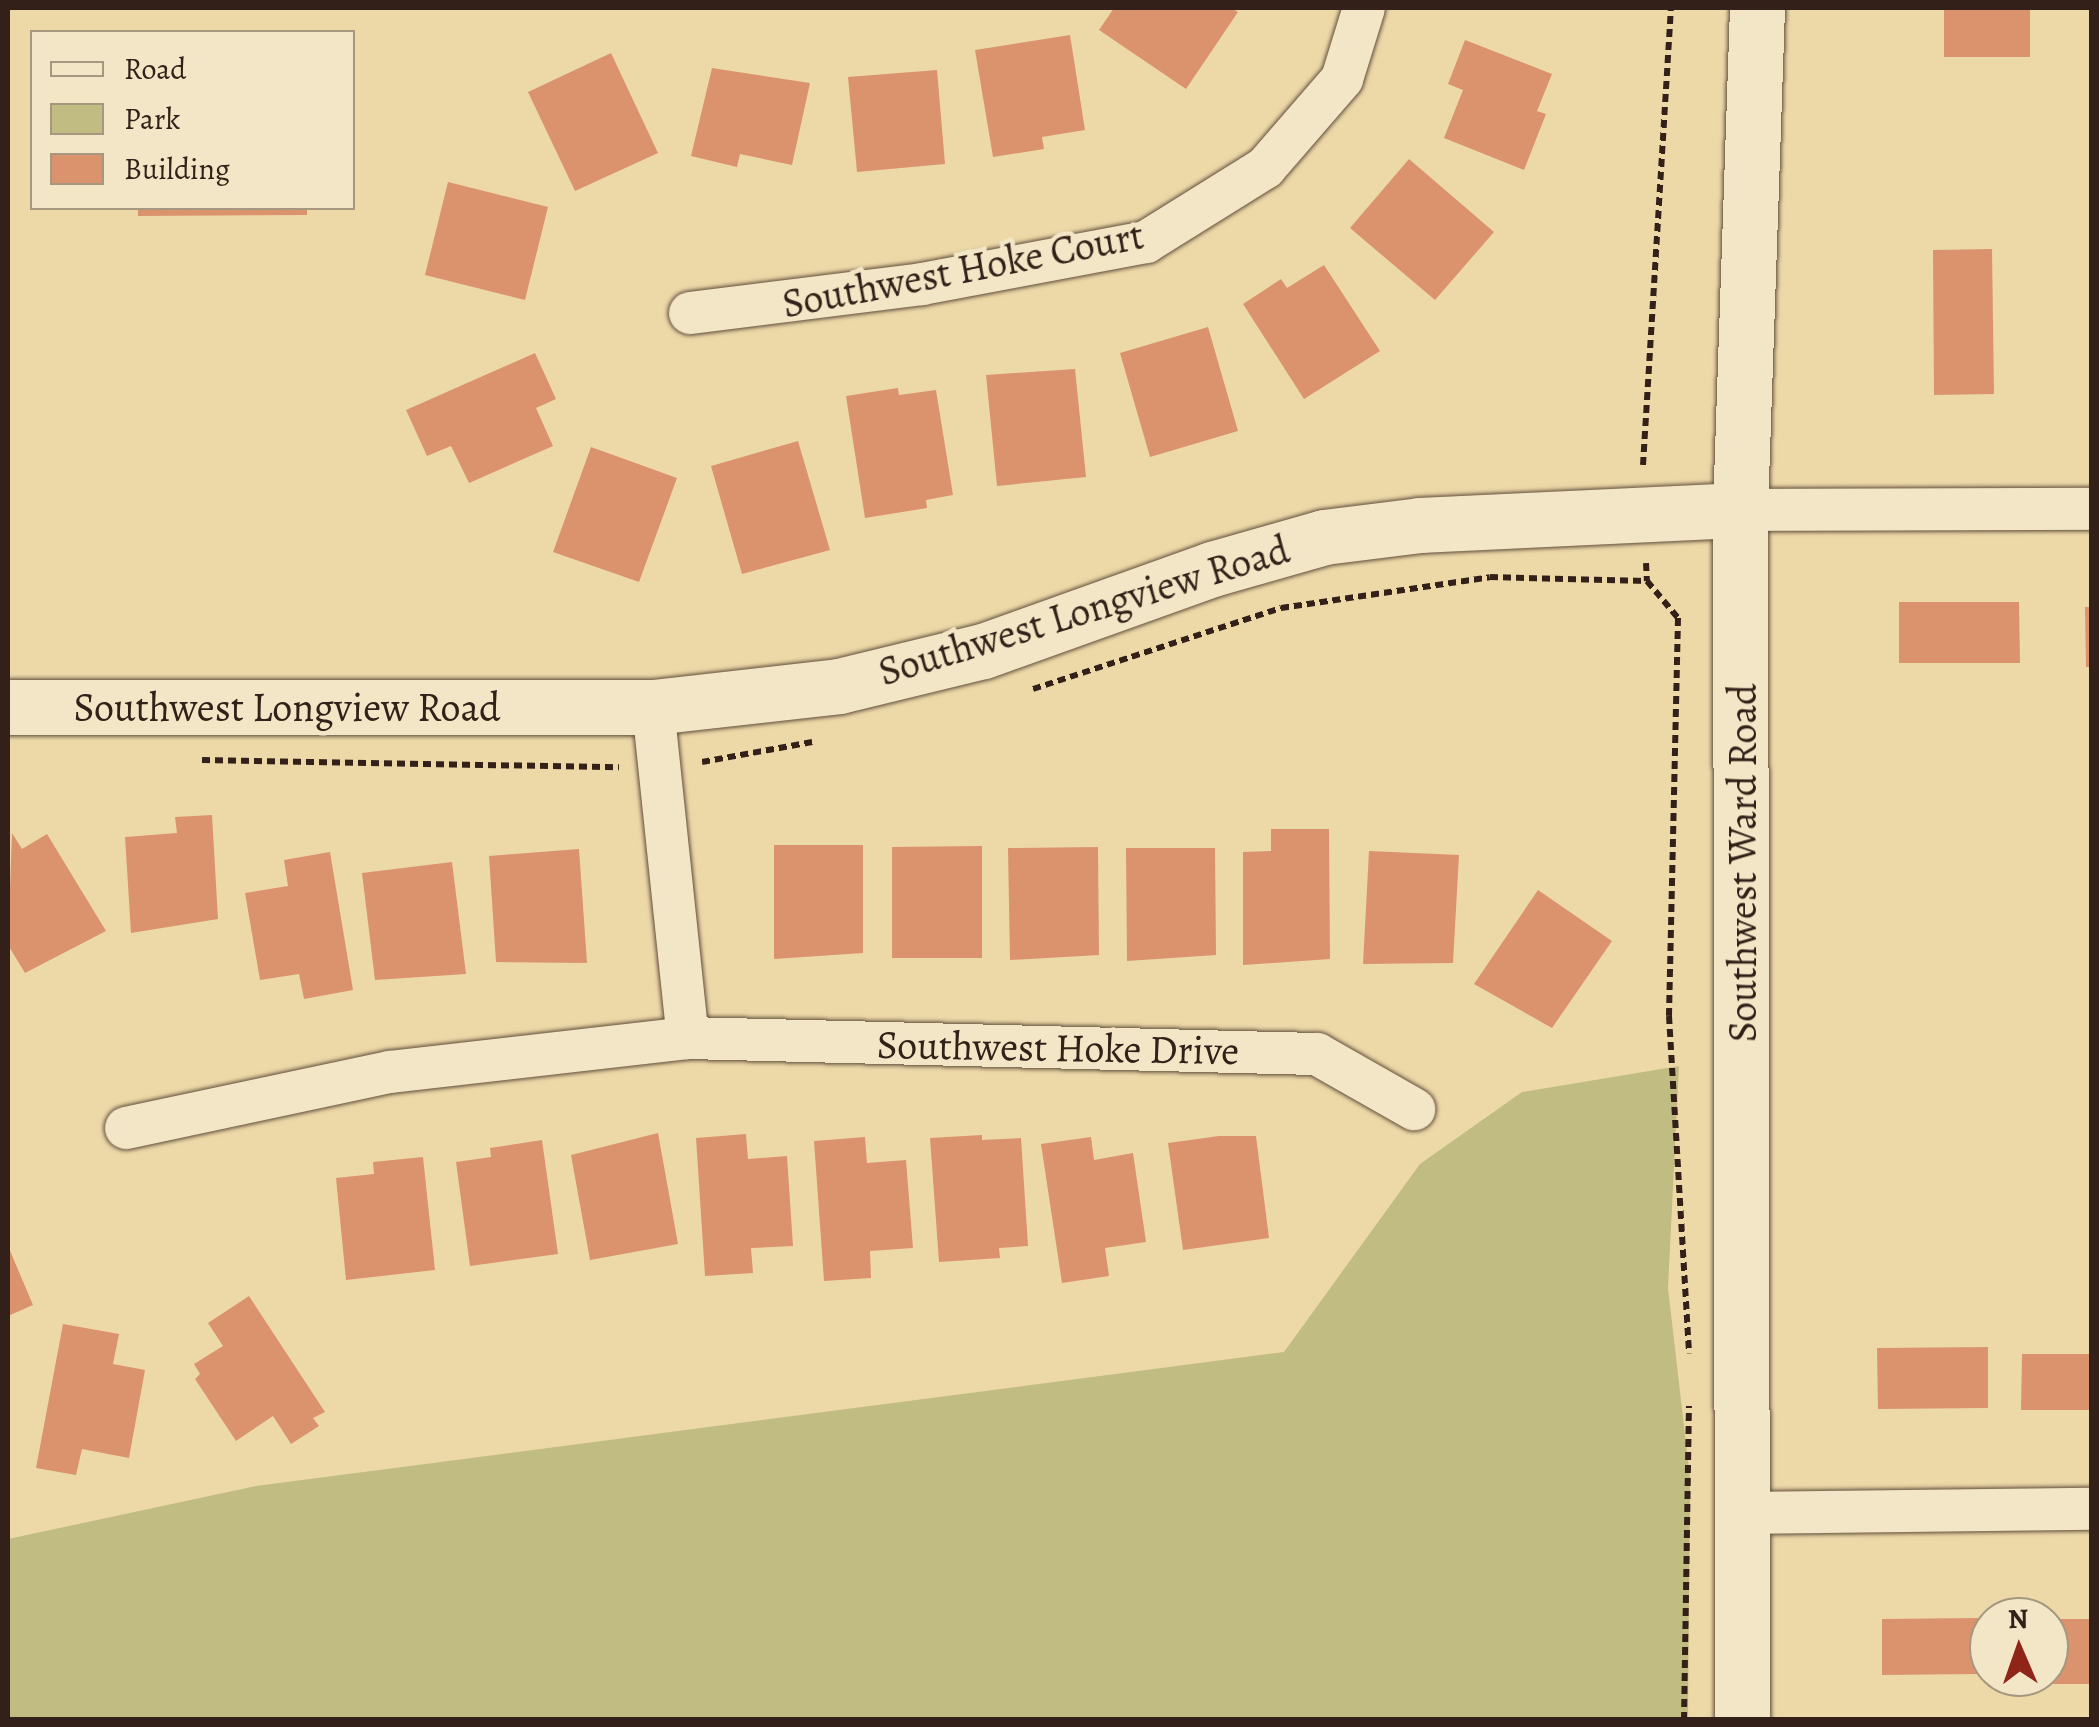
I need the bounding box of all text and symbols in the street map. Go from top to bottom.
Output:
legend [30,30,355,210]
text: Road [124,49,186,89]
text: Park [124,99,180,139]
text: Building [124,149,230,189]
street label: Southwest Hoke Court [778,211,1148,329]
street label: Southwest Longview Road [873,526,1295,696]
street label: Southwest Longview Road [74,684,500,732]
street label: Southwest Ward Road [1719,684,1767,1042]
street label: Southwest Hoke Drive [876,1021,1240,1075]
north arrow [1969,1597,2069,1697]
text: N [2007,1600,2029,1638]

